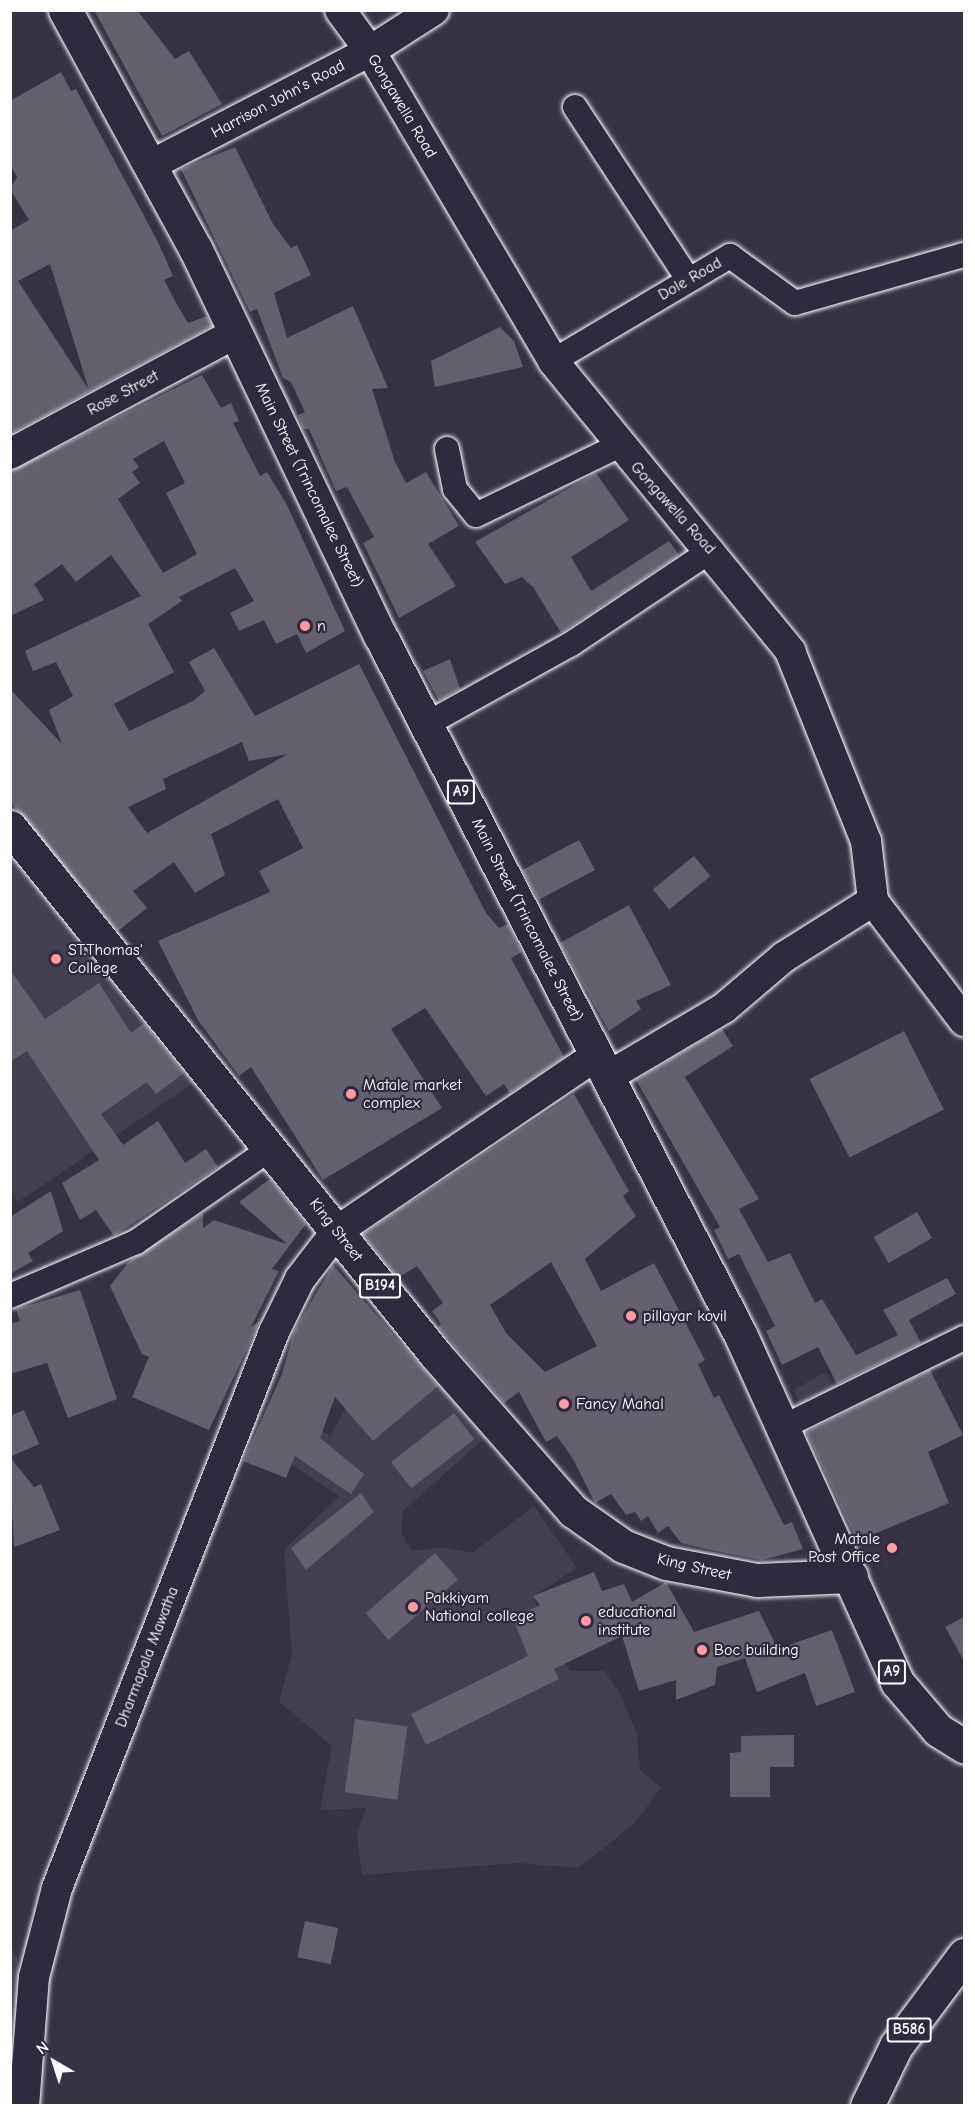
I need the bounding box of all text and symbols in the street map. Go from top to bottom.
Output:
street label: Gongawella Road [363,51,441,161]
street label: Harrison John's Road [208,56,348,142]
street label: Dole Road [655,253,725,305]
street label: Rose Street [84,366,162,420]
street label: Main Street (Trincomalee Street) [251,379,367,591]
street label: Gongawella Road [626,458,720,558]
place label: n [317,616,326,636]
marker: n [298,619,312,633]
road number: A9 [446,780,476,804]
street label: Main Street (Trincomalee Street) [467,815,587,1025]
place label: ST.Thomas' College [68,940,143,978]
marker: ST.Thomas' College [49,952,63,966]
place label: Matale market complex [363,1075,462,1113]
marker: Matale market complex [344,1087,358,1101]
street label: King Street [305,1194,367,1266]
road number: B194 [359,1274,401,1298]
place label: pillayar kovil [643,1306,727,1326]
marker: pillayar kovil [624,1309,638,1323]
place label: Fancy Mahal [576,1394,664,1414]
marker: Fancy Mahal [557,1397,571,1411]
place label: Matale Post Office [808,1529,880,1567]
marker: Matale Post Office [885,1541,899,1555]
street label: King Street [655,1549,733,1585]
street label: Dharmapala Mawatha [111,1584,183,1730]
place label: Pakkiyam National college [425,1588,534,1626]
marker: Pakkiyam National college [406,1600,420,1614]
place label: educational institute [598,1602,676,1640]
marker: educational institute [579,1614,593,1628]
place label: Boc building [714,1640,799,1660]
marker: Boc building [695,1643,709,1657]
road number: A9 [877,1660,907,1684]
road number: B586 [886,2018,932,2042]
north arrow [24,2032,84,2092]
text: N [33,2038,52,2058]

